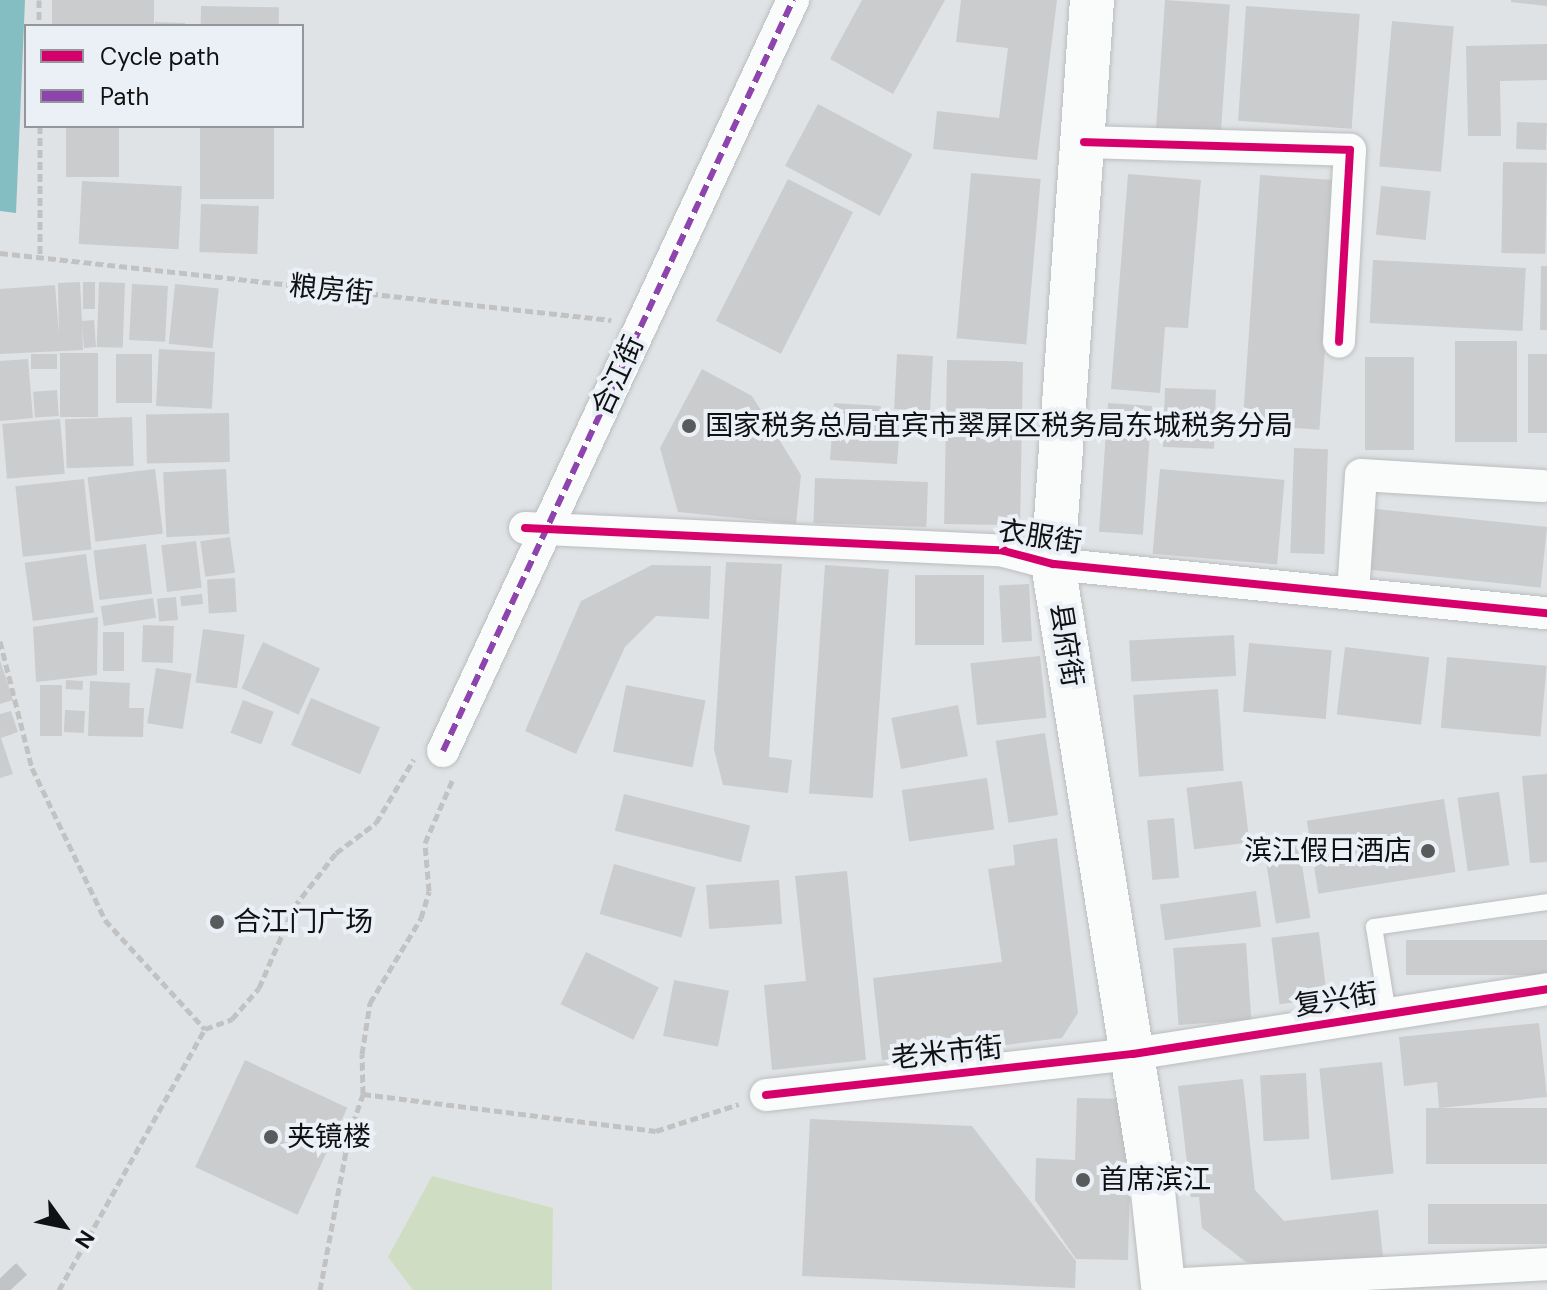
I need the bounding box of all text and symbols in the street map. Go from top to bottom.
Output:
legend [24,24,304,128]
text: Cycle path [100,41,219,72]
text: Path [100,81,149,112]
street label: 粮房街 [287,269,375,311]
street label: 合江街 [585,331,651,421]
place label: 国家税务总局宜宾市翠屏区税务局东城税务分局 [705,409,1293,443]
marker: 国家税务总局宜宾市翠屏区税务局东城税务分局 [680,417,698,435]
street label: 衣服街 [996,514,1084,560]
street label: 县府街 [1043,601,1089,689]
place label: 滨江假日酒店 [1244,834,1412,868]
marker: 滨江假日酒店 [1419,842,1437,860]
place label: 合江门广场 [233,905,373,939]
marker: 合江门广场 [208,913,226,931]
street label: 复兴街 [1292,977,1380,1023]
street label: 老米市街 [890,1030,1004,1076]
place label: 夹镜楼 [287,1120,371,1154]
marker: 夹镜楼 [262,1128,280,1146]
place label: 首席滨江 [1099,1163,1211,1197]
marker: 首席滨江 [1074,1171,1092,1189]
north arrow [24,1186,104,1266]
text: N [68,1225,101,1254]

